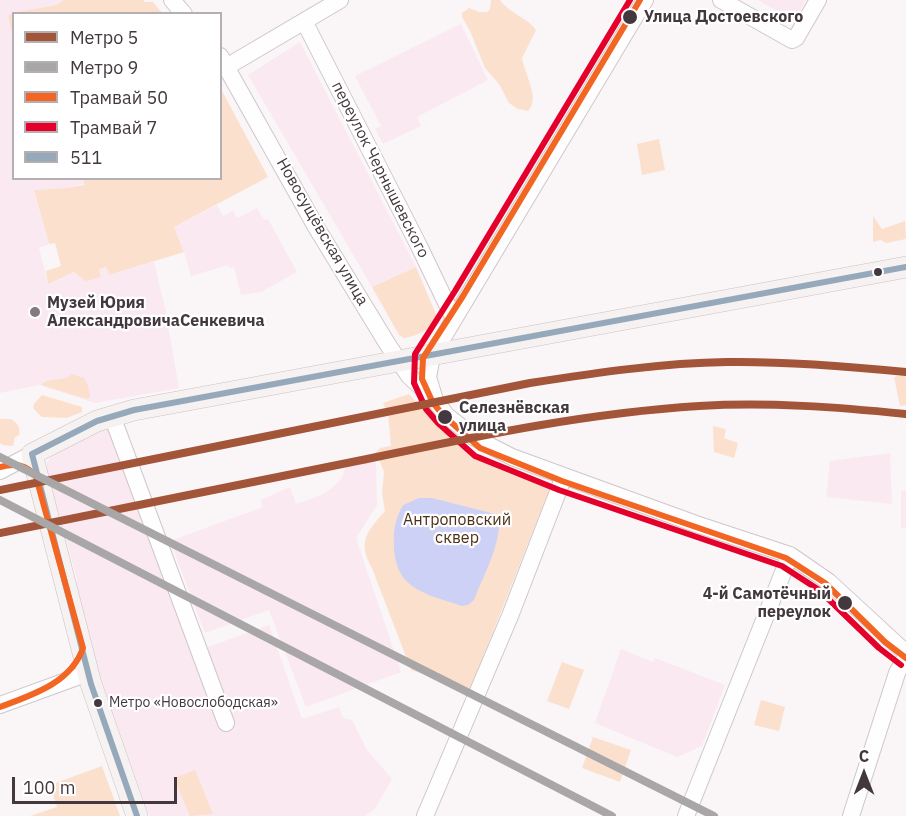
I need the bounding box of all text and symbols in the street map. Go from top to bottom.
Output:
place label: Улица Достоевского [644,7,803,27]
marker: Улица Достоевского [621,8,639,26]
legend [12,12,222,180]
text: Метро 5 [70,26,138,49]
text: Метро 9 [70,56,138,79]
street label: переулок Чернышевского [327,79,433,261]
text: Трамвай 50 [70,86,168,109]
text: Трамвай 7 [70,116,157,139]
text: 511 [70,146,102,169]
street label: Новосущёвская улица [272,155,372,309]
unlabelled marker [872,266,884,278]
place label: Музей Юрия АлександровичаСенкевича [47,293,265,331]
marker: Музей Юрия АлександровичаСенкевича [28,305,42,319]
place label: Селезнёвская улица [459,398,570,436]
marker: Селезнёвская улица [436,408,454,426]
park label: Антроповский сквер [403,510,511,548]
place label: 4-й Самотёчный переулок [703,584,831,622]
marker: 4-й Самотёчный переулок [836,594,854,612]
place label: Метро «Новослободская» [109,695,278,711]
marker: Метро «Новослободская» [92,697,104,709]
north arrow [834,744,894,804]
text: С [859,746,869,766]
scale bar [15,765,180,803]
text: 100 m [23,776,75,799]

